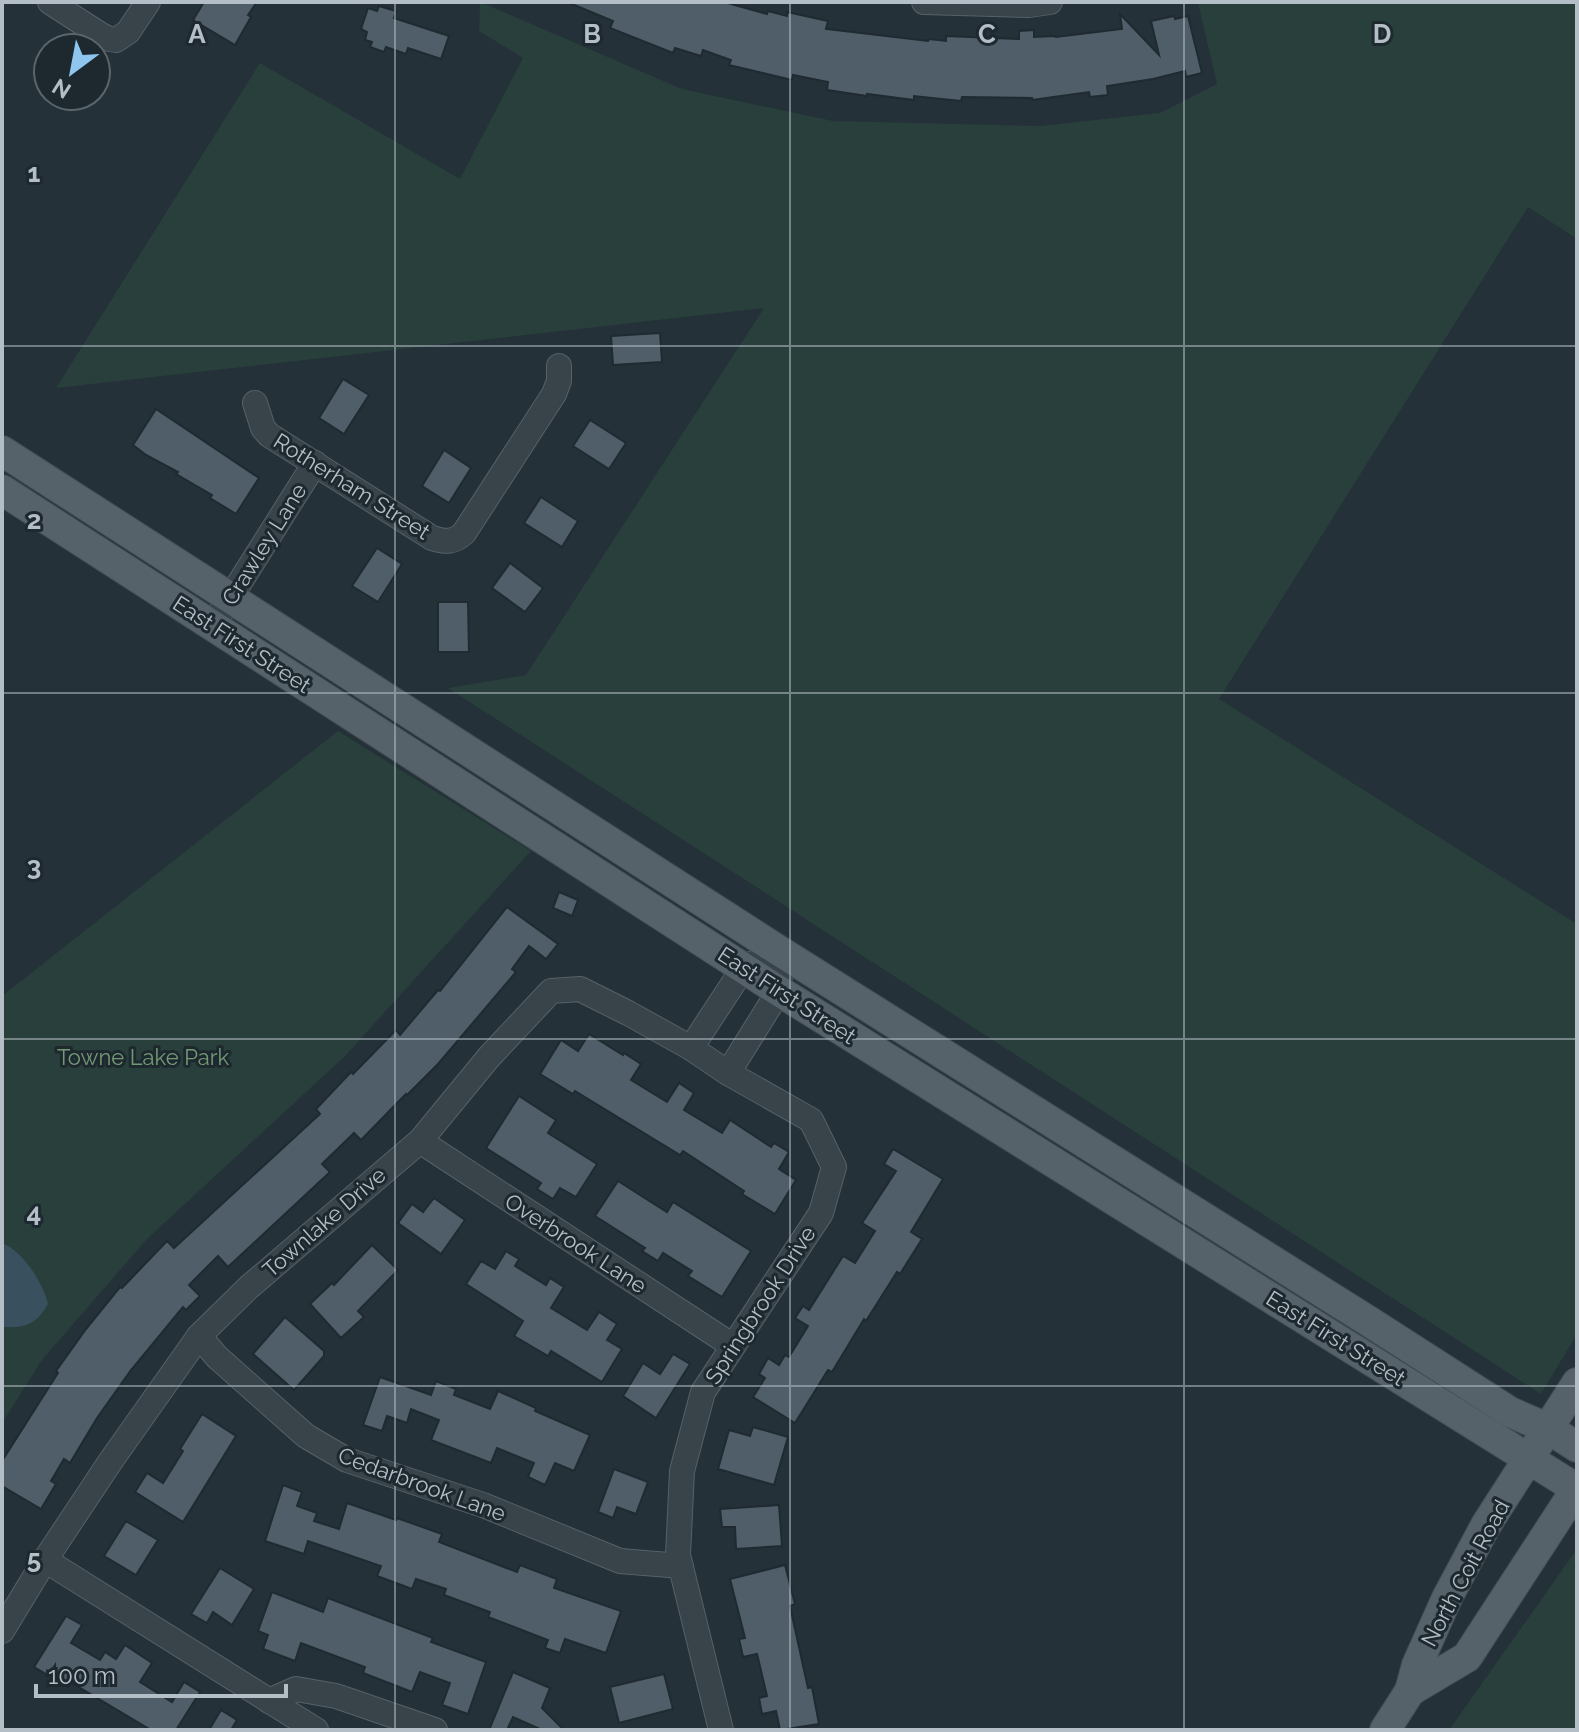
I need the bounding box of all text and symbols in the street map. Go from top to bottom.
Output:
text: A [188,19,206,49]
text: B [583,19,601,49]
text: C [978,19,996,49]
text: D [1373,19,1391,49]
north arrow [32,32,112,112]
text: N [47,73,75,104]
text: 1 [28,158,41,188]
street label: Rotherham Street [269,427,435,545]
street label: Crawley Lane [216,478,312,610]
text: 2 [27,505,41,535]
street label: East First Street [168,590,316,699]
text: 3 [27,851,41,881]
street label: East First Street [713,941,861,1050]
park label: Towne Lake Park [57,1044,229,1070]
street label: Townlake Drive [257,1161,391,1282]
street label: Overbrook Lane [500,1188,652,1298]
text: 4 [27,1198,41,1228]
street label: Springbrook Drive [699,1221,821,1389]
street label: East First Street [1262,1285,1411,1391]
street label: Cedarbrook Lane [335,1442,509,1526]
street label: North Coit Road [1415,1495,1515,1651]
text: 5 [27,1544,41,1574]
scale bar [36,1648,286,1698]
text: 100 m [48,1661,116,1690]

